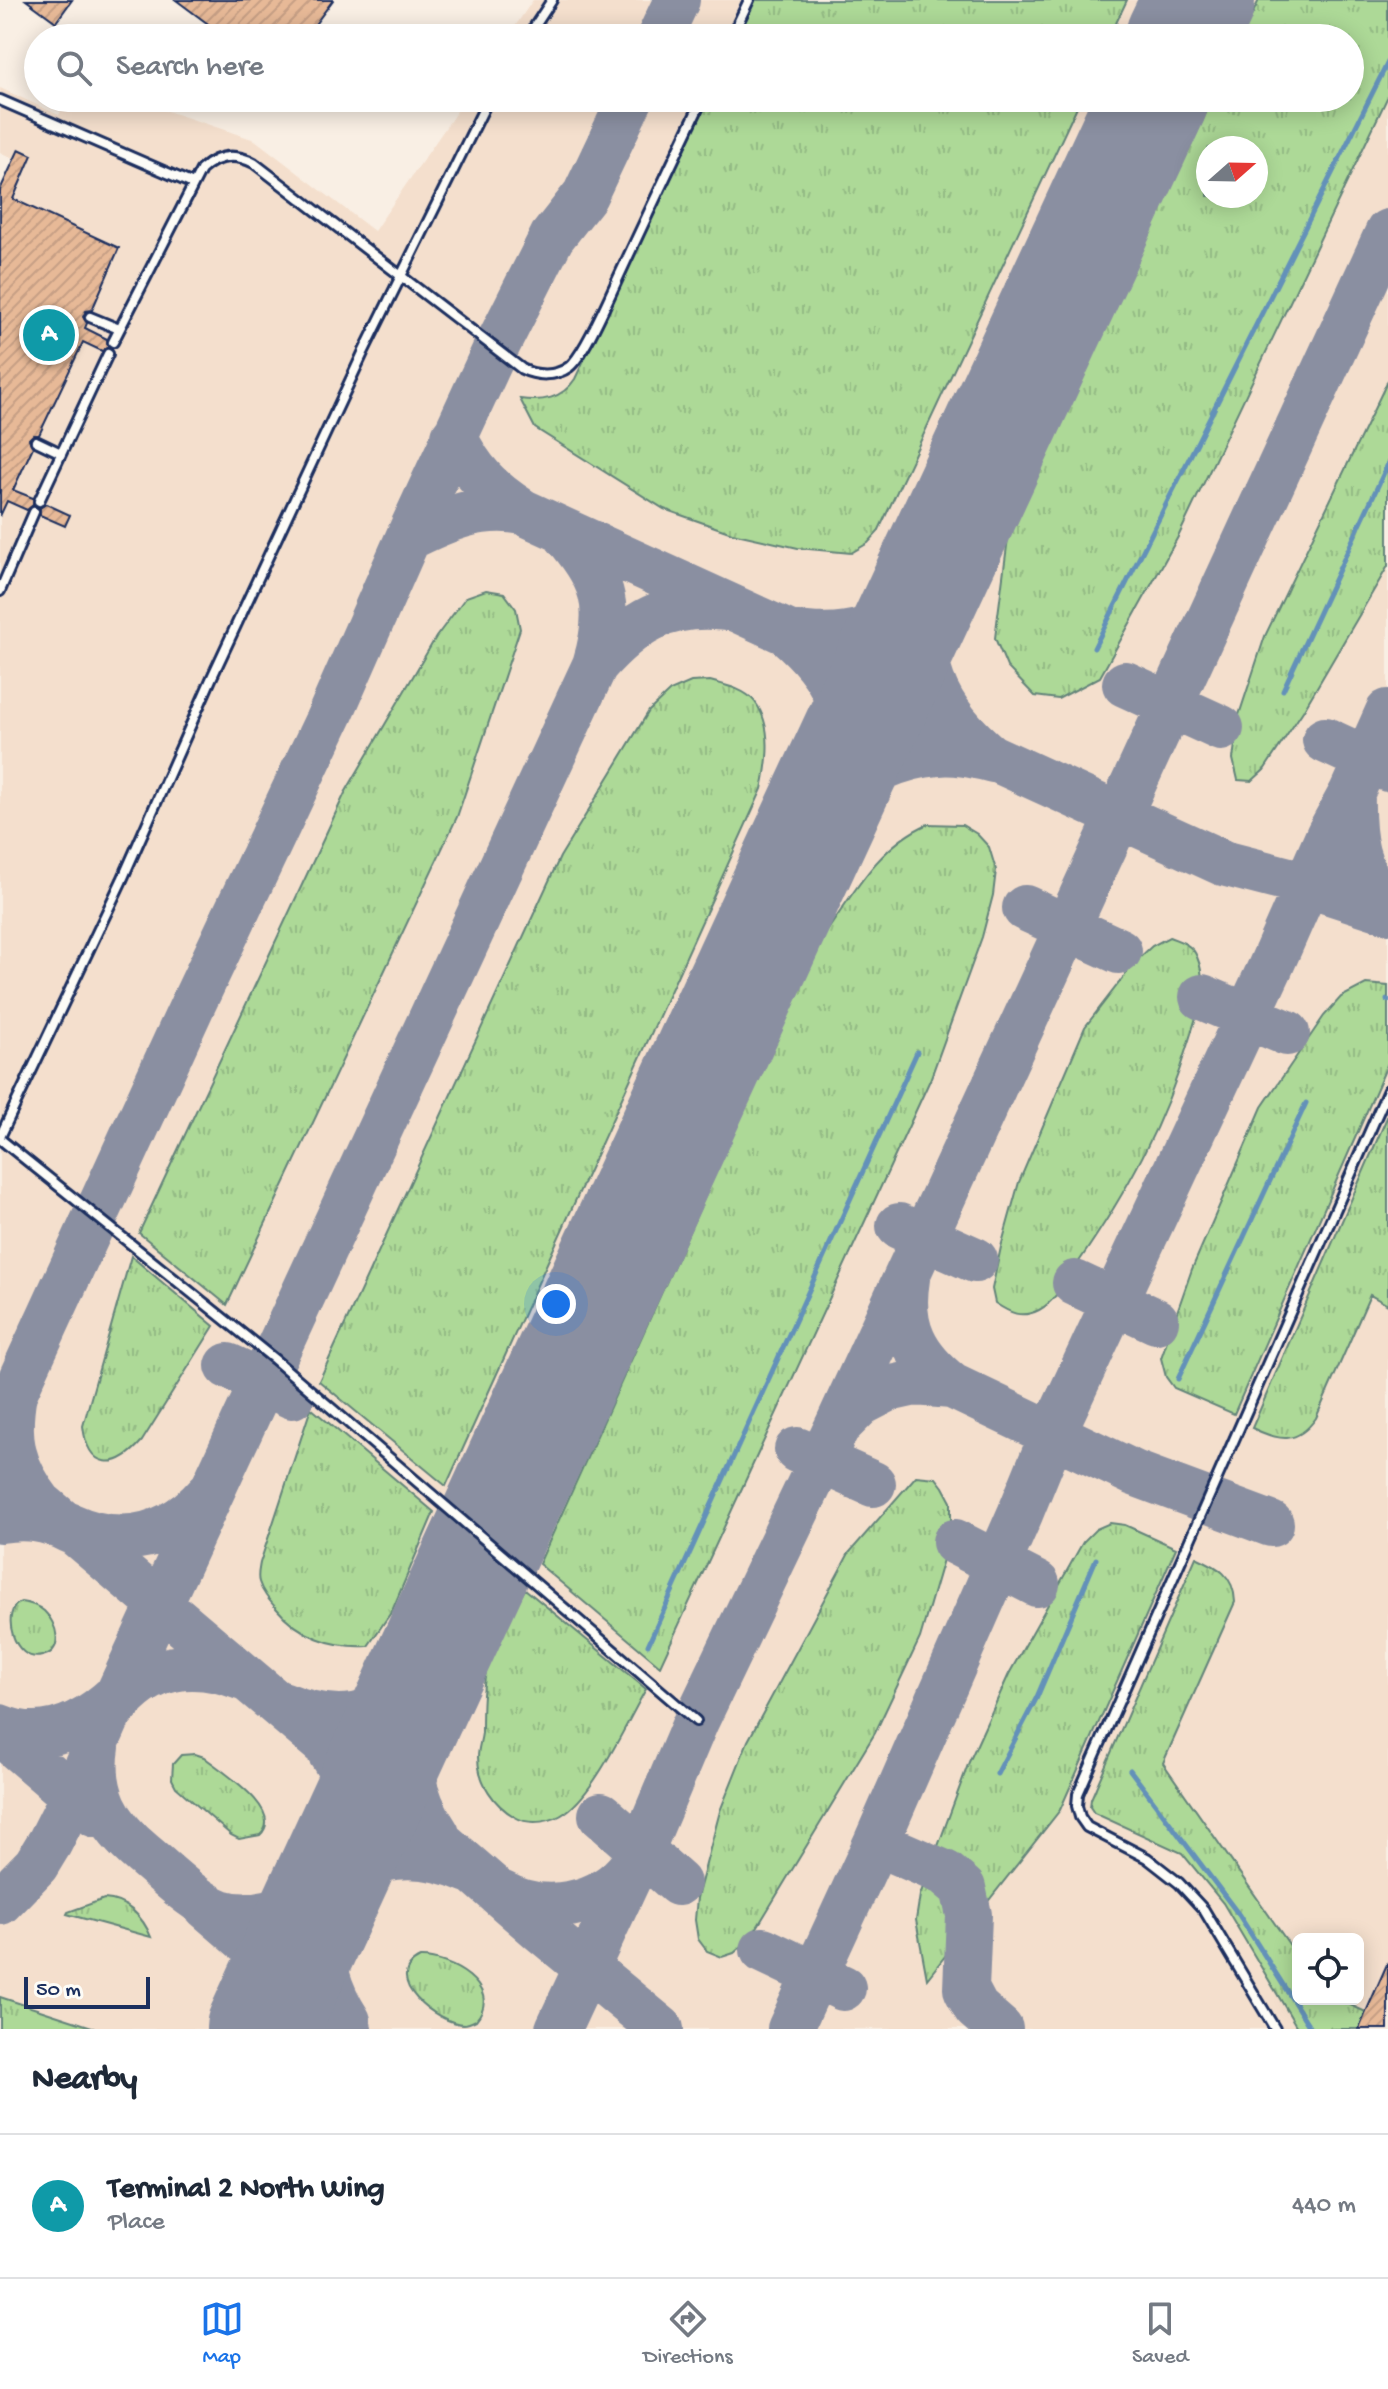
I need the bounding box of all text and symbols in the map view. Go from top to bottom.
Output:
search box [24,24,1364,112]
icon: search [52,46,96,90]
text: Search here [116,51,264,86]
north arrow [1196,136,1268,208]
pin: A [23,305,75,365]
your location [536,1284,576,1324]
map controls [1292,1933,1364,2005]
button: locate [1292,1933,1364,2005]
scale bar [24,1973,150,2009]
text: 50 m [36,1978,81,2004]
text: Nearby [32,2061,137,2101]
text: Terminal 2 North Wing [108,2173,384,2208]
text: A [50,2191,66,2222]
text: 440 m [1292,2191,1356,2222]
text: Place [108,2208,165,2239]
tab: Map [200,2297,244,2371]
tab: Directions [643,2297,733,2371]
tab: Saved [1132,2297,1188,2371]

